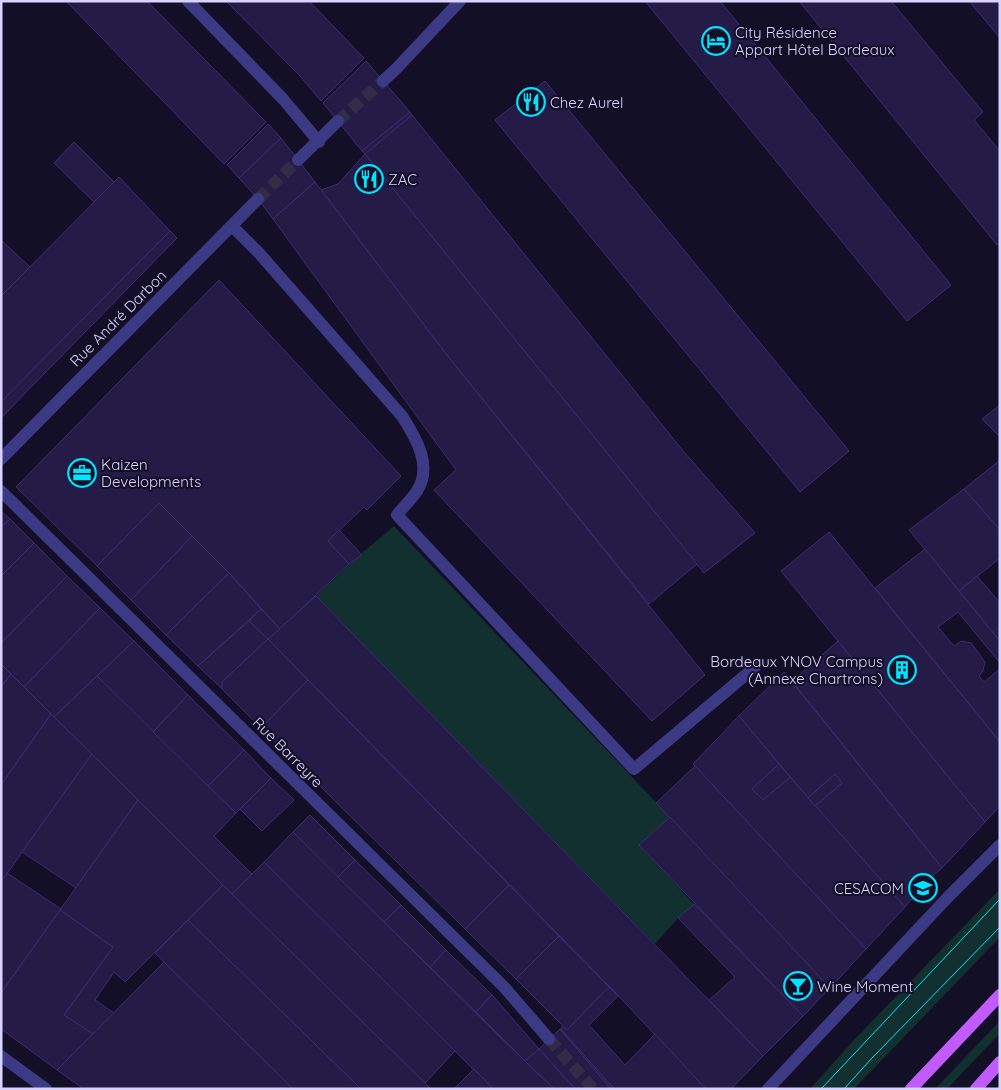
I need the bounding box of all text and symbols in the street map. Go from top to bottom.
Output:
place label: City Résidence Appart Hôtel Bordeaux [735,23,894,59]
hotel icon: City Résidence Appart Hôtel Bordeaux [701,26,731,56]
restaurant icon: Chez Aurel [516,87,546,117]
place label: Chez Aurel [550,93,624,112]
restaurant icon: ZAC [354,164,384,194]
place label: ZAC [388,170,417,189]
street label: Rue André Darbon [66,266,170,370]
place label: Kaizen Developments [101,455,201,491]
office icon: Kaizen Developments [67,458,97,488]
place label: Bordeaux YNOV Campus (Annexe Chartrons) [710,652,883,688]
building icon: Bordeaux YNOV Campus (Annexe Chartrons) [887,655,917,685]
street label: Rue Barreyre [249,713,327,791]
school or university icon: CESACOM [908,873,938,903]
place label: CESACOM [834,879,904,898]
bar icon: Wine Moment [783,971,813,1001]
place label: Wine Moment [817,977,913,996]

